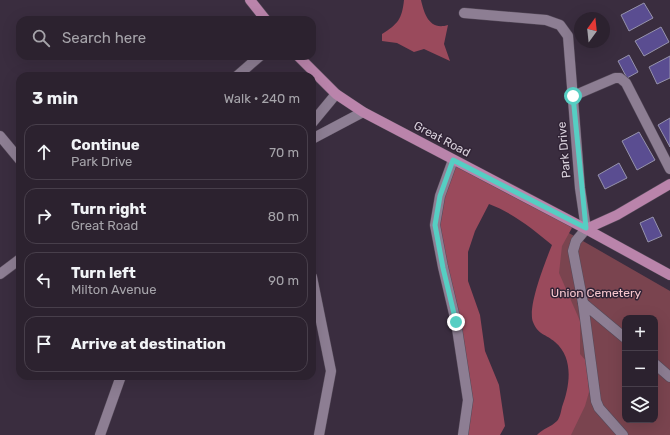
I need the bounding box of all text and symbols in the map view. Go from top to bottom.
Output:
north arrow [574,12,610,48]
search box [16,16,316,60]
icon: search [30,27,52,49]
text: Search here [62,29,146,47]
route start [564,87,582,105]
text: 3 min [32,88,78,108]
text: Walk · 240 m [224,91,300,106]
street label: Great Road [411,118,473,160]
street label: Park Drive [555,121,573,179]
text: Continue [71,136,140,154]
icon: ahead [33,141,55,163]
text: 70 m [269,145,299,160]
text: Park Drive [71,154,132,169]
text: Turn right [71,200,146,218]
icon: right [33,205,55,227]
text: 80 m [268,209,299,224]
text: Great Road [71,218,138,233]
text: Turn left [71,264,136,282]
icon: left [33,269,55,291]
text: 90 m [268,273,299,288]
text: Milton Avenue [71,282,156,297]
park label: Union Cemetery [551,286,642,300]
route end [447,313,465,331]
map controls [622,315,658,423]
button: + [622,315,658,351]
icon: arrive [33,333,55,355]
text: Arrive at destination [71,335,226,353]
button: − [622,351,658,387]
button: layers [622,387,658,423]

